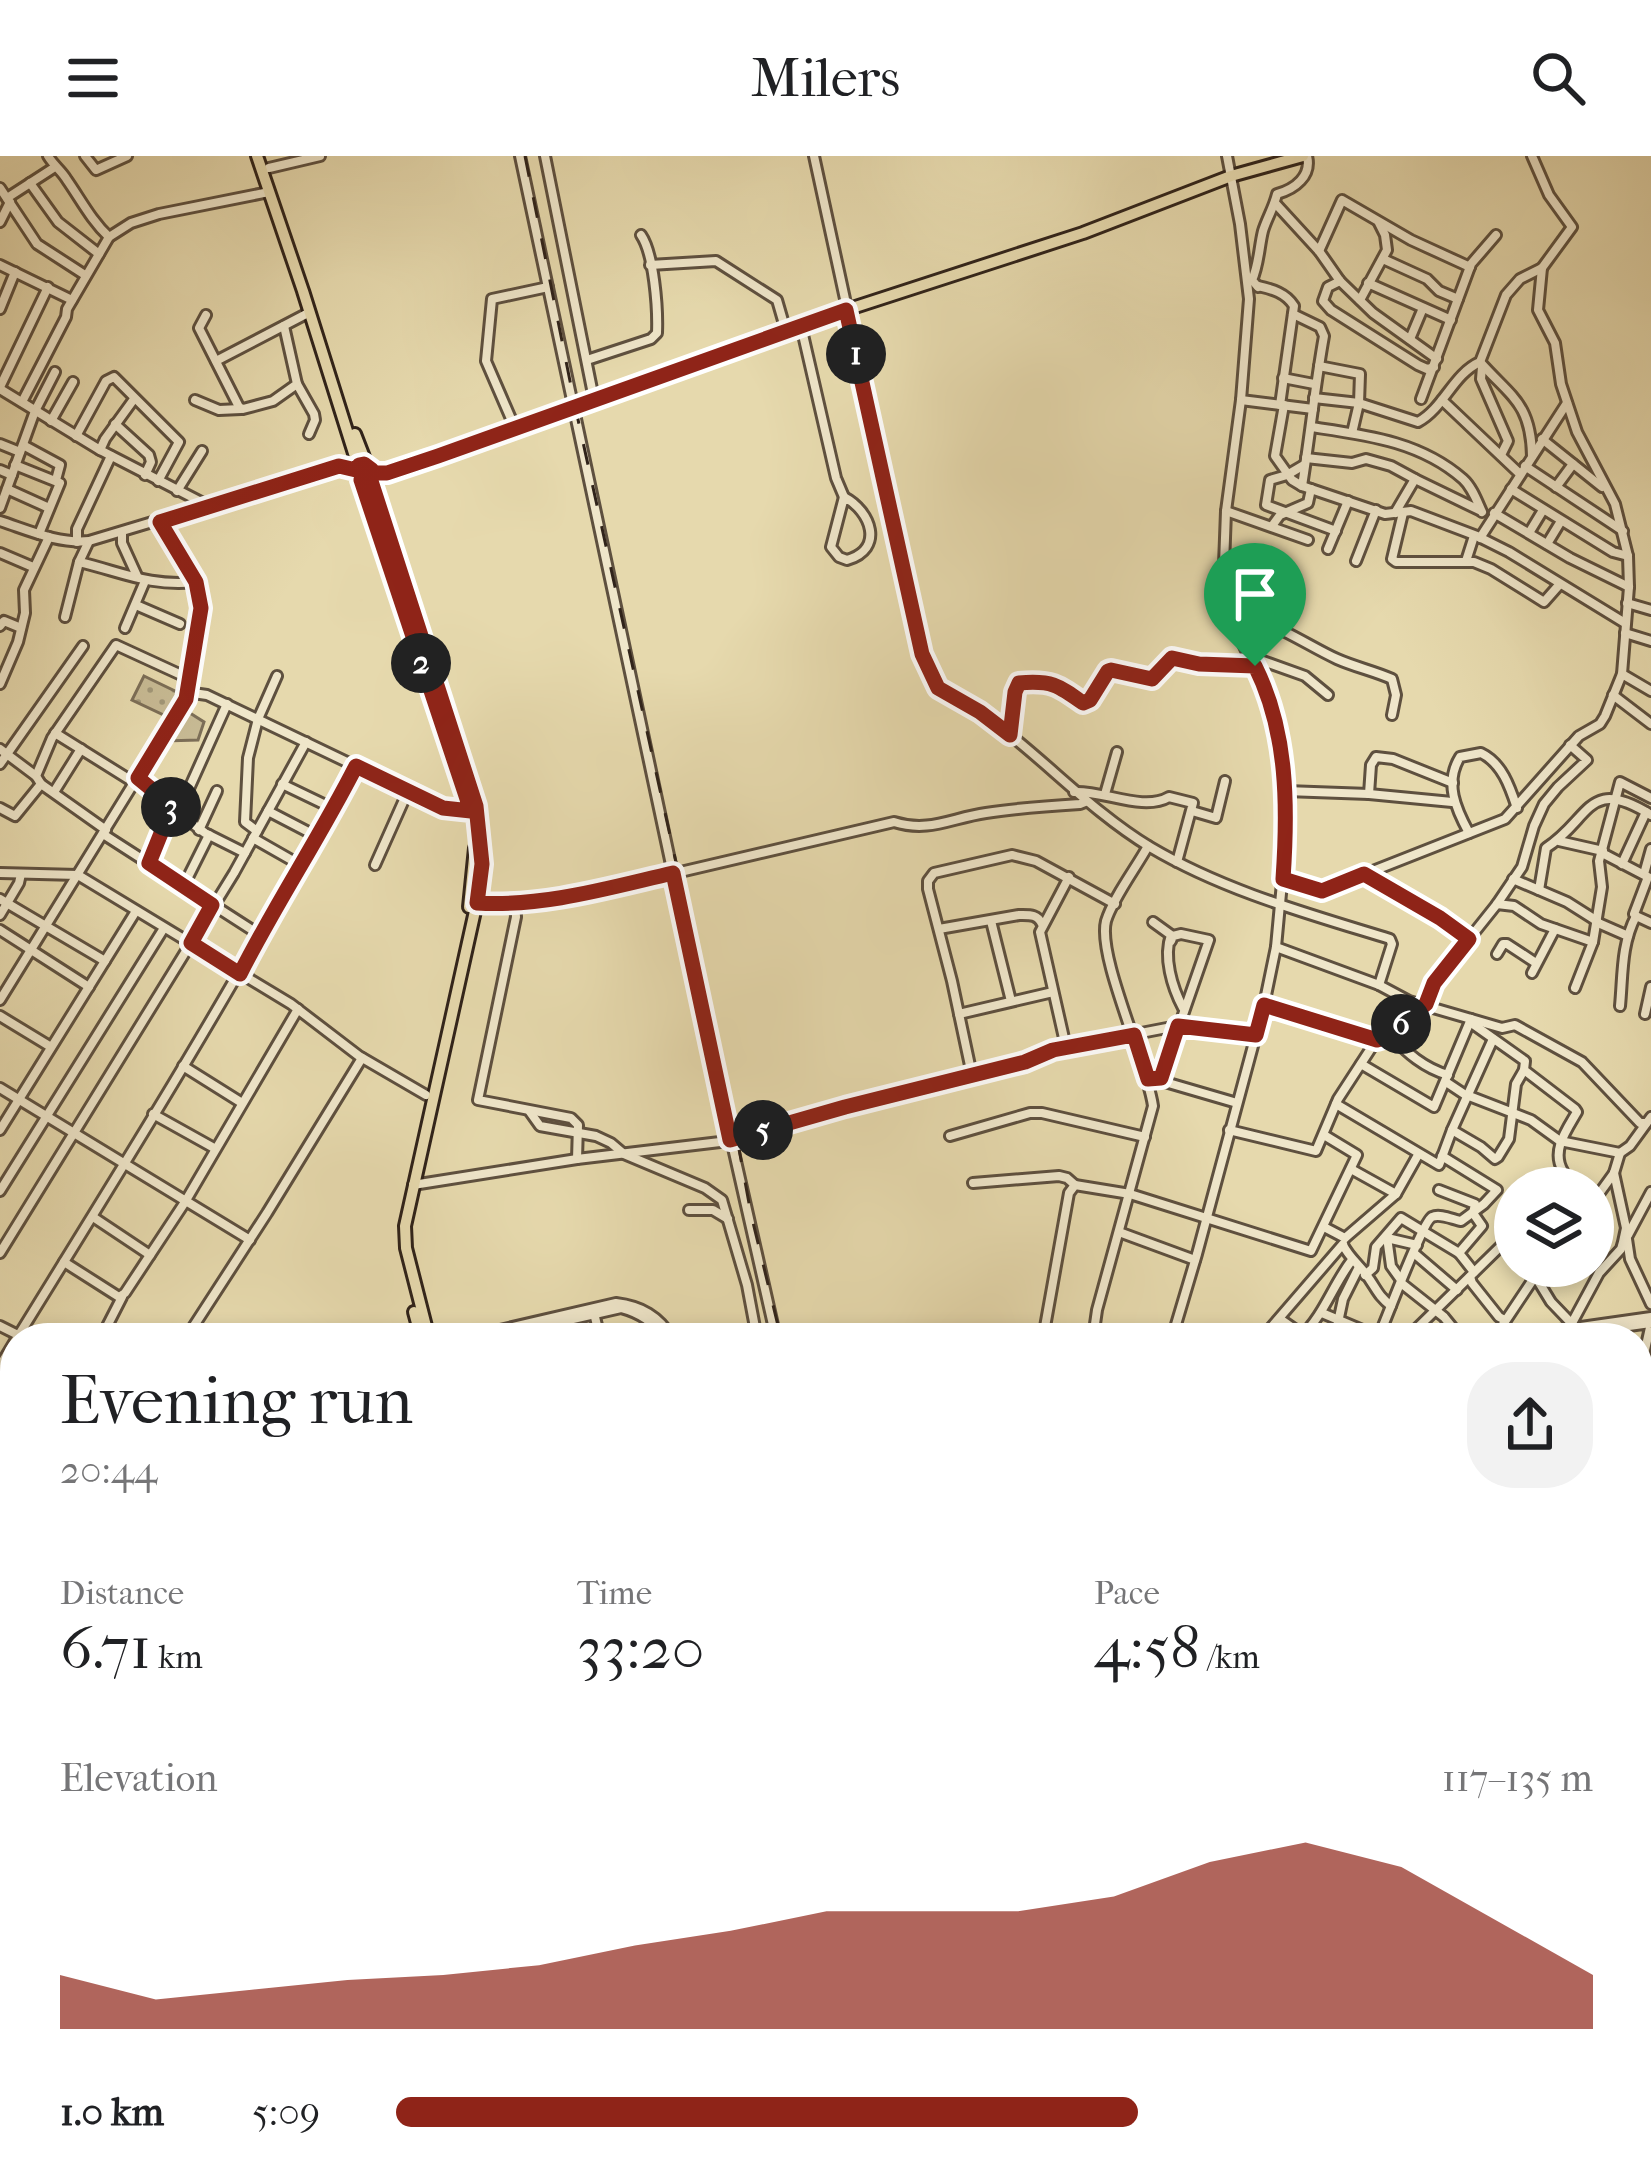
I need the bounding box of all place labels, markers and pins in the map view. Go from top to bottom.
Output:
pin: 1 [826,324,886,384]
pin [1204,543,1306,666]
pin: 2 [391,633,451,693]
pin: 3 [141,777,201,837]
pin: 6 [1371,994,1431,1054]
pin: 5 [733,1100,793,1160]

